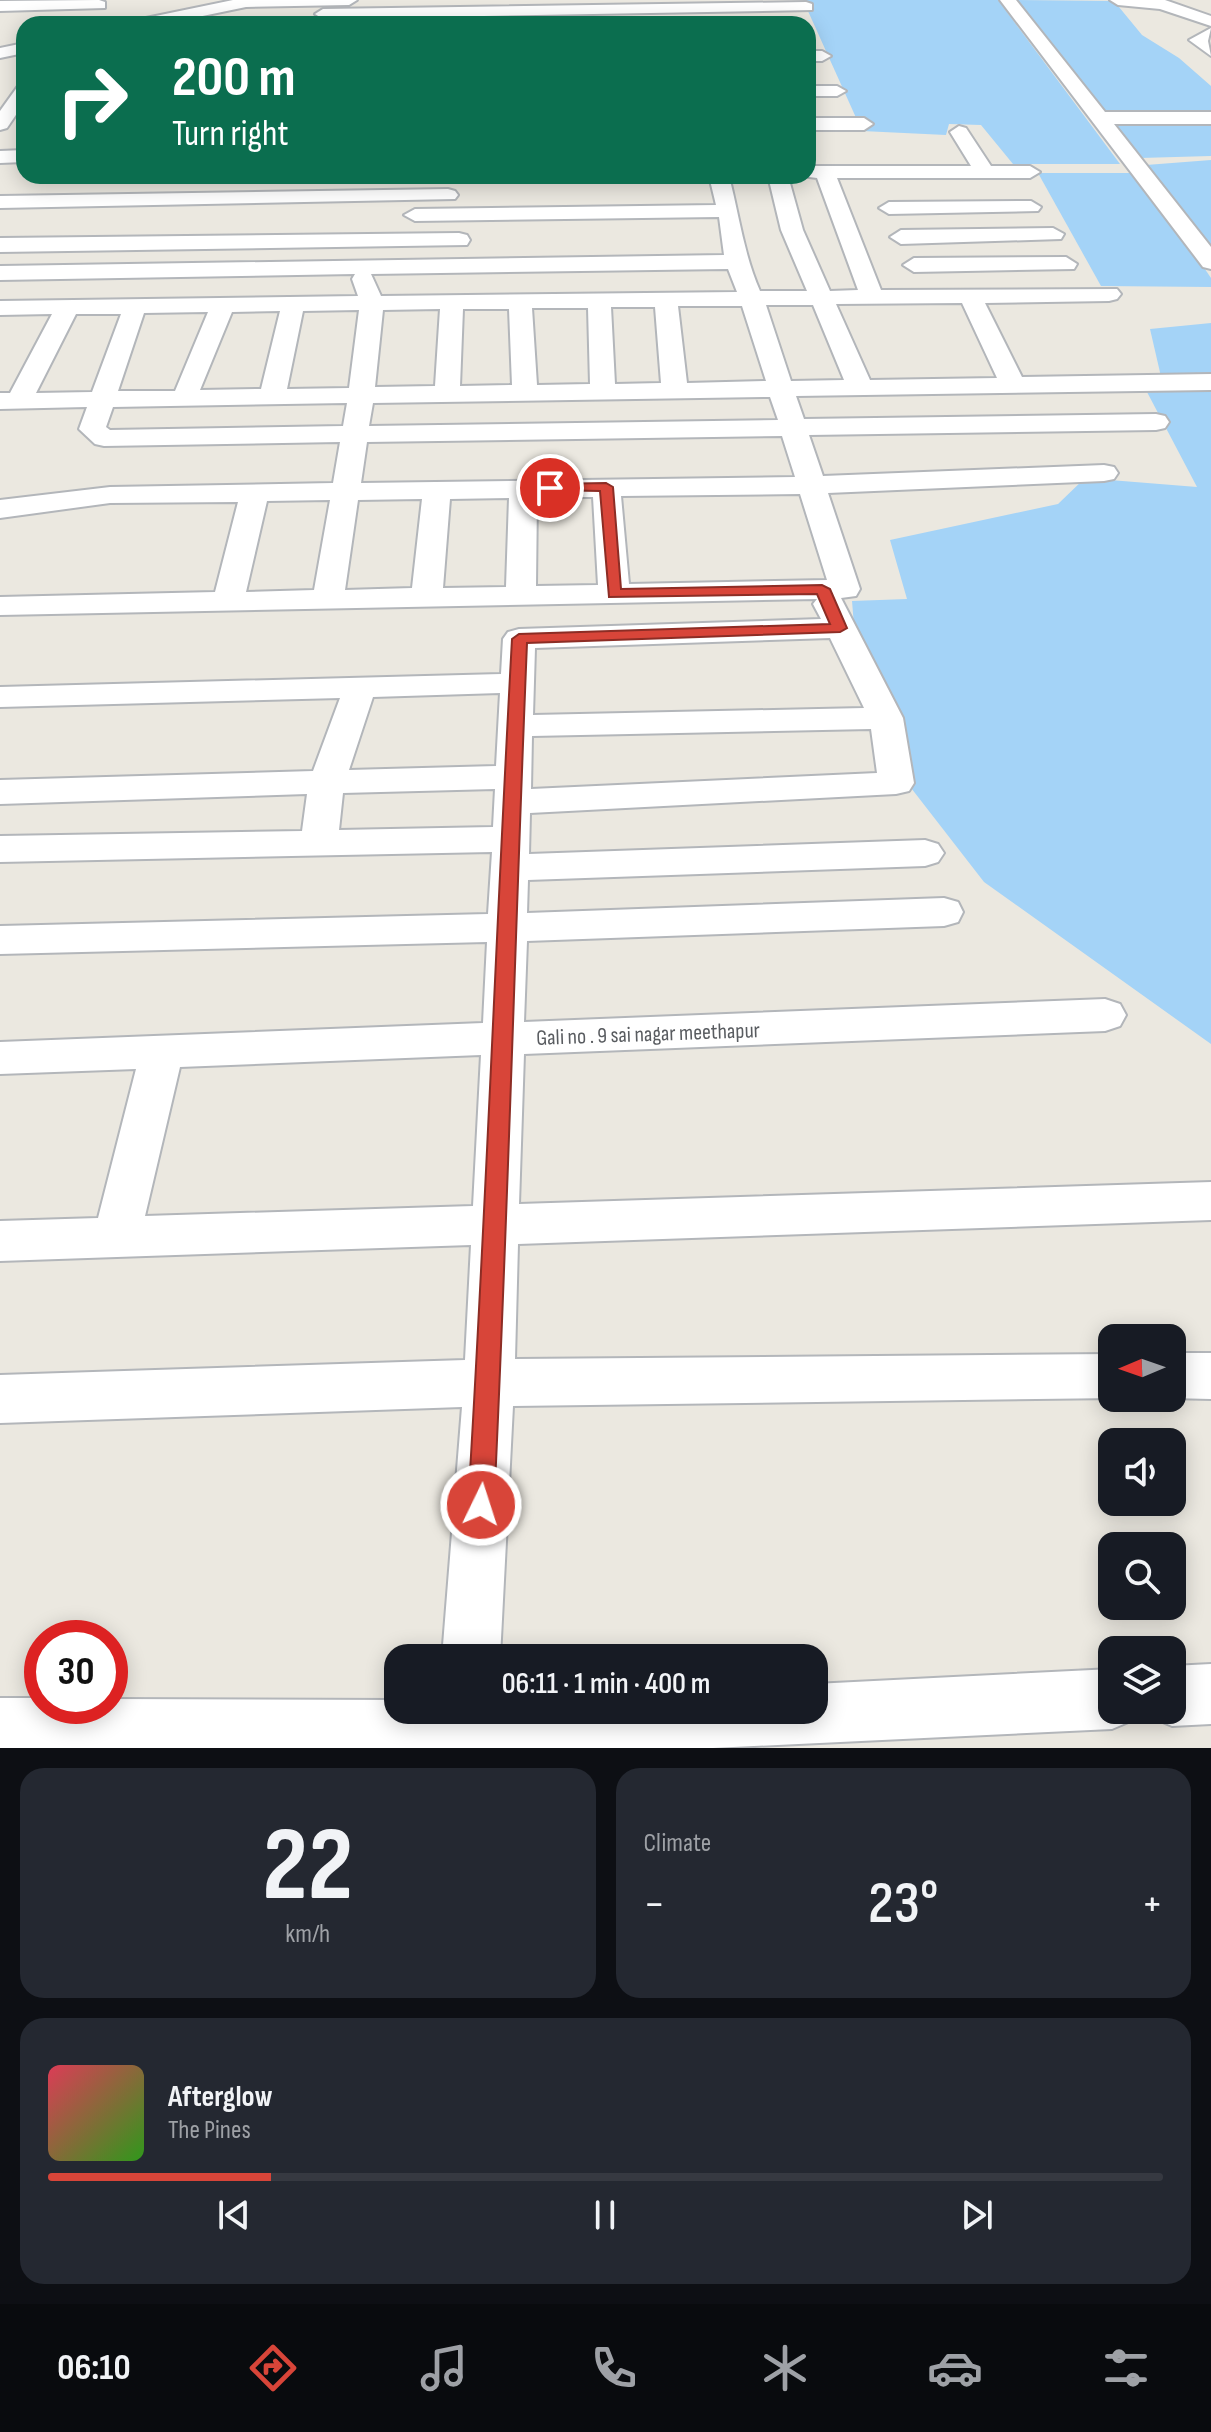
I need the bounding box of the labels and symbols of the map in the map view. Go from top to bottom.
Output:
pin [516,454,584,522]
street label: Gali no . 9 sai nagar meethapur [536,1017,760,1052]
north arrow [1098,1324,1186,1412]
position arrow [439,1463,523,1547]
speed limit sign: 30 [24,1620,128,1724]

